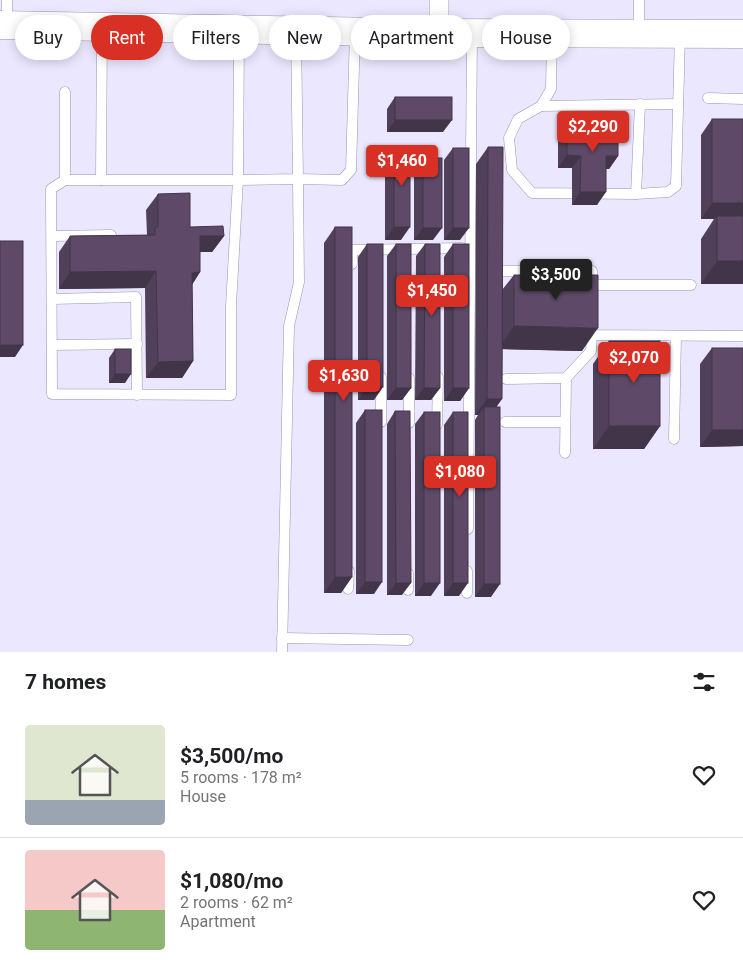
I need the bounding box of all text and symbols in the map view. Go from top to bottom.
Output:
chip: Buy [15,15,81,60]
chip: Rent [91,15,163,60]
chip: Filters [173,15,259,60]
chip: New [269,15,341,60]
chip: Apartment [351,15,472,60]
chip: House [482,15,570,60]
pin: $2,290 [552,110,634,153]
text: $2,290 [568,117,618,136]
pin: $1,460 [361,144,443,187]
text: $1,460 [377,151,427,170]
pin: $3,500 [515,258,597,301]
text: $3,500 [531,265,581,284]
pin: $1,450 [391,274,473,317]
text: $1,450 [407,281,457,300]
pin: $2,070 [593,342,675,384]
text: $2,070 [609,348,659,367]
pin: $1,630 [303,360,385,402]
text: $1,630 [319,366,369,385]
pin: $1,080 [419,456,501,498]
text: $1,080 [435,462,485,481]
icon: filters [690,668,718,696]
text: 7 homes [25,670,106,694]
text: $3,500/mo [180,744,283,768]
icon: home [65,745,125,805]
icon: heart [690,761,718,789]
text: 5 rooms · 178 m² [180,768,302,787]
text: House [180,787,226,806]
text: $1,080/mo [180,869,283,893]
icon: home [65,870,125,930]
icon: heart [690,886,718,914]
text: 2 rooms · 62 m² [180,893,293,912]
text: Apartment [180,912,256,931]

